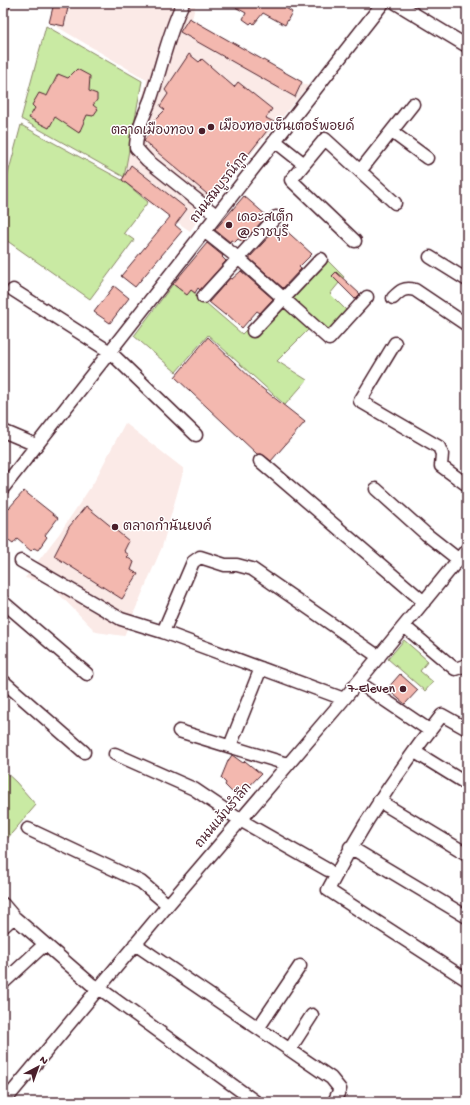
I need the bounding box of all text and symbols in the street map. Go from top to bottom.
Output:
place label: เมืองทองเซ็นเตอร์พอยด์ [219,116,355,135]
place label: ตลาดเมืองทอง [111,121,194,139]
marker: เมืองทองเซ็นเตอร์พอยด์ [206,122,216,132]
marker: ตลาดเมืองทอง [197,126,207,136]
street label: ถนนสมบูรณ์กูล [184,147,252,227]
place label: เดอะสเต็ก @ ราชบุรี [237,207,293,241]
marker: เดอะสเต็ก @ ราชบุรี [224,220,234,230]
place label: ตลาดกำนันยงค์ [123,516,212,535]
marker: ตลาดกำนันยงค์ [110,522,120,532]
place label: 7-Eleven [347,682,396,697]
marker: 7-Eleven [398,684,408,694]
street label: ถนนแม้นรำลึก [190,779,255,851]
north arrow [18,1047,58,1087]
text: N [37,1054,50,1068]

